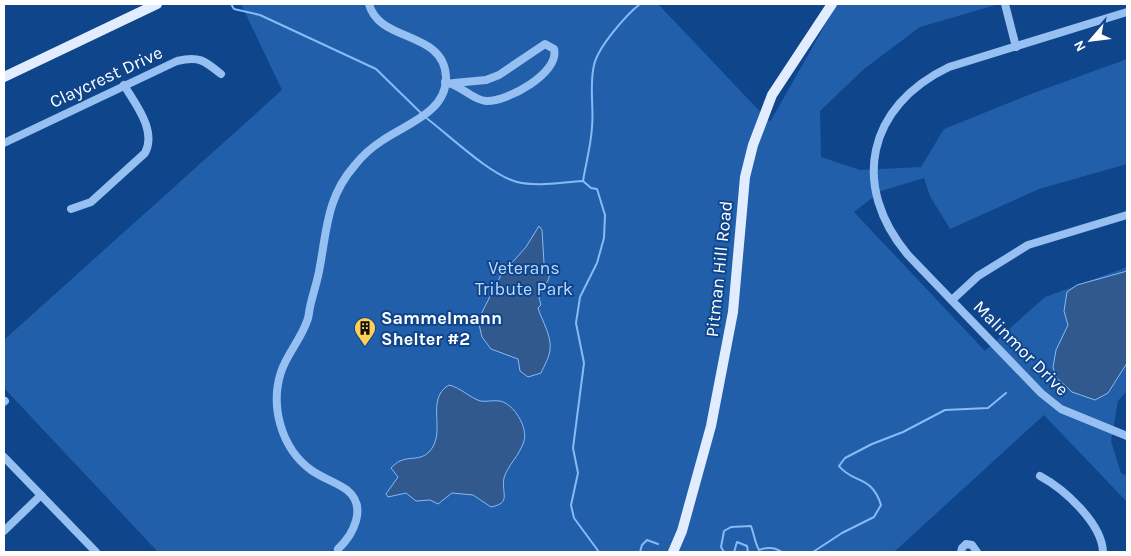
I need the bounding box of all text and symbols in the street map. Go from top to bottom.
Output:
north arrow [1066,15,1116,65]
text: N [1070,37,1090,54]
street label: Claycrest Drive [46,41,166,113]
street label: Pitman Hill Road [701,200,737,338]
park label: Veterans Tribute Park [475,257,573,300]
street label: Malinmor Drive [969,296,1073,400]
place label: Sammelmann Shelter #2 [381,307,502,350]
building icon: Sammelmann Shelter #2 [353,316,377,347]

